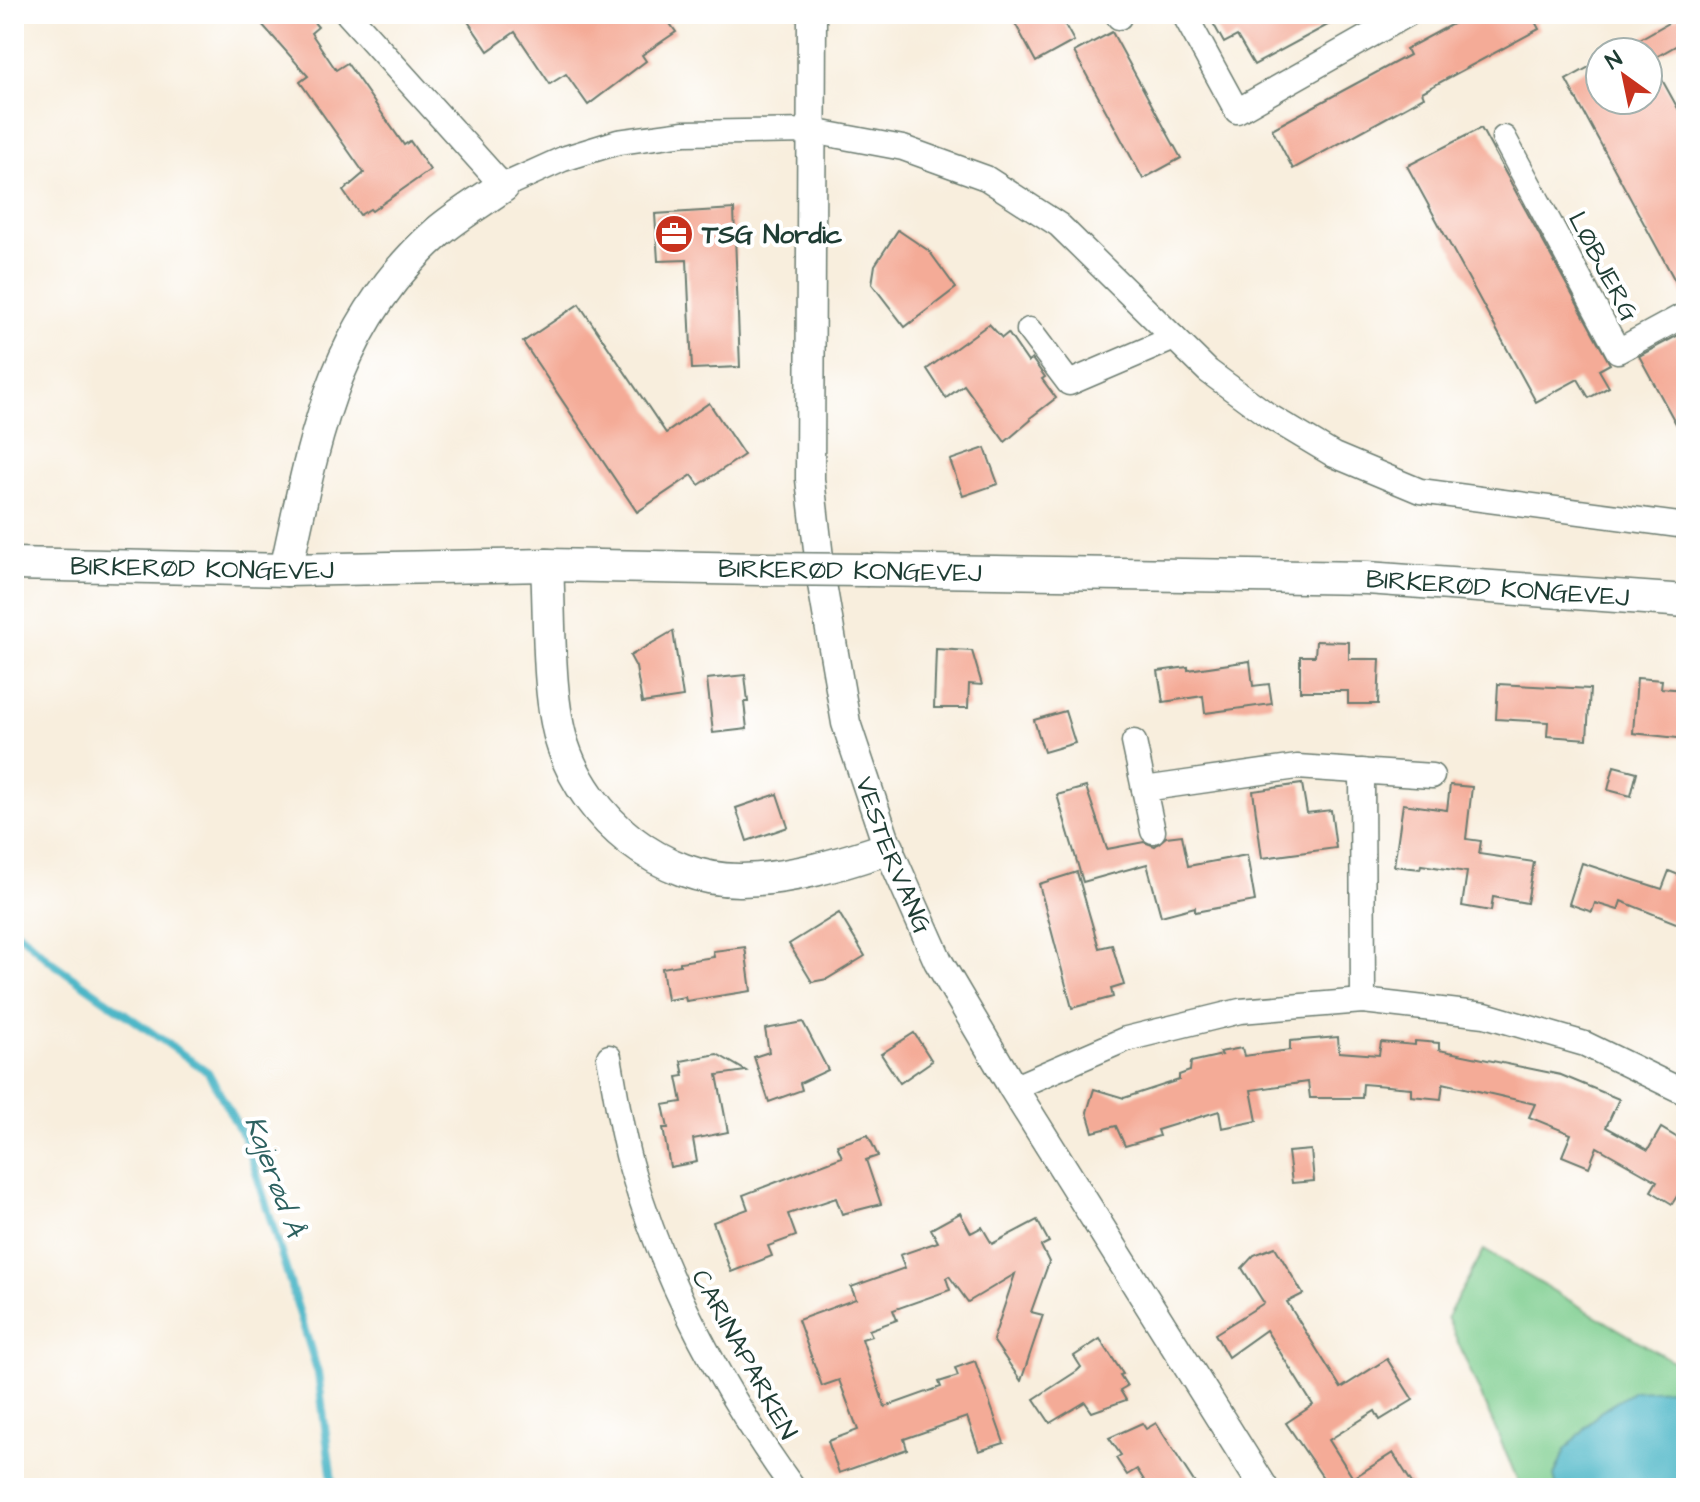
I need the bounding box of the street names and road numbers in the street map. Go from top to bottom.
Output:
street label: LØBJERG [1559,205,1647,328]
street label: BIRKERØD KONGEVEJ [70,548,334,589]
street label: BIRKERØD KONGEVEJ [718,551,982,591]
street label: BIRKERØD KONGEVEJ [1365,561,1631,616]
street label: VESTERVANG [846,772,940,939]
street label: CARINAPARKEN [682,1263,806,1446]

